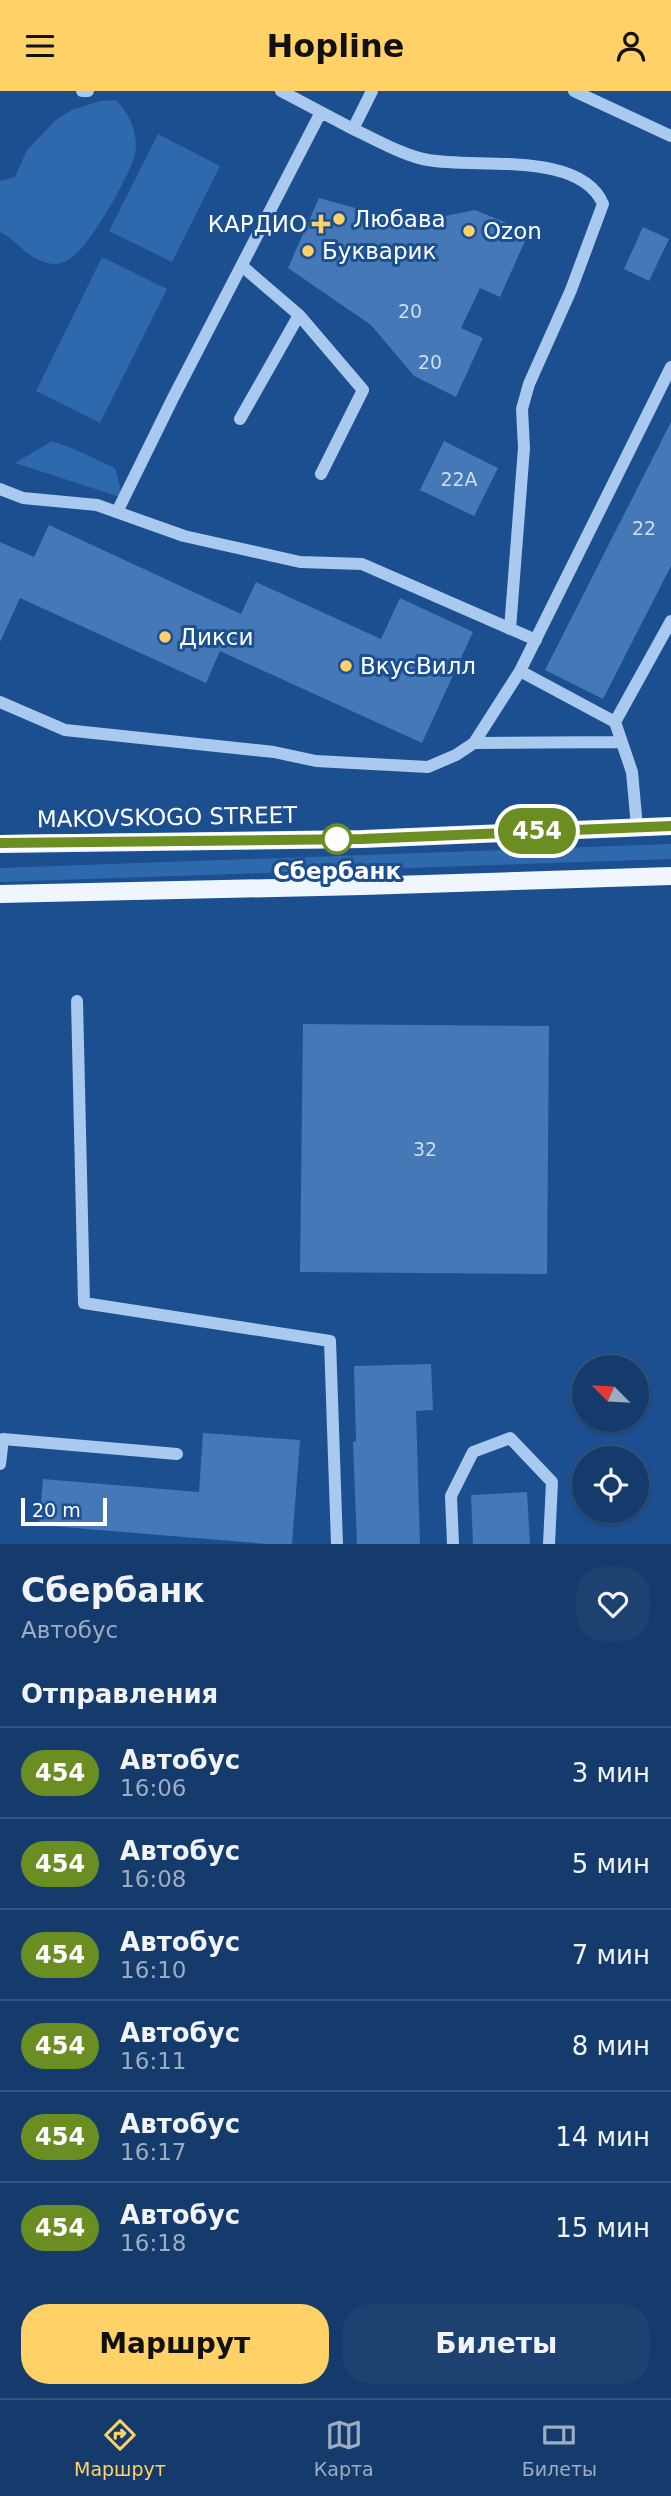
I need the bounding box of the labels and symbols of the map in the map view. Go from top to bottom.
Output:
place label: Любава [353,206,446,232]
place label: КАРДИО [208,211,307,237]
marker: Любава [331,211,347,227]
marker: КАРДИО [313,216,329,232]
place label: Ozon [483,218,542,244]
marker: Ozon [461,223,477,239]
place label: Букварик [322,238,436,264]
marker: Букварик [300,243,316,259]
house number: 20 [398,300,422,322]
house number: 20 [418,351,442,373]
house number: 22А [440,468,478,490]
house number: 22 [632,517,656,539]
place label: Дикси [179,624,253,650]
marker: Дикси [157,629,173,645]
place label: ВкусВилл [360,653,476,679]
marker: ВкусВилл [338,658,354,674]
street label: MAKOVSKOGO STREET [37,802,298,832]
line badge: 454 [497,808,577,854]
marker: Сбербанк [322,824,352,854]
place label: Сбербанк [273,858,401,884]
house number: 32 [413,1138,437,1160]
north arrow [572,1355,649,1431]
scale bar [21,1495,107,1527]

